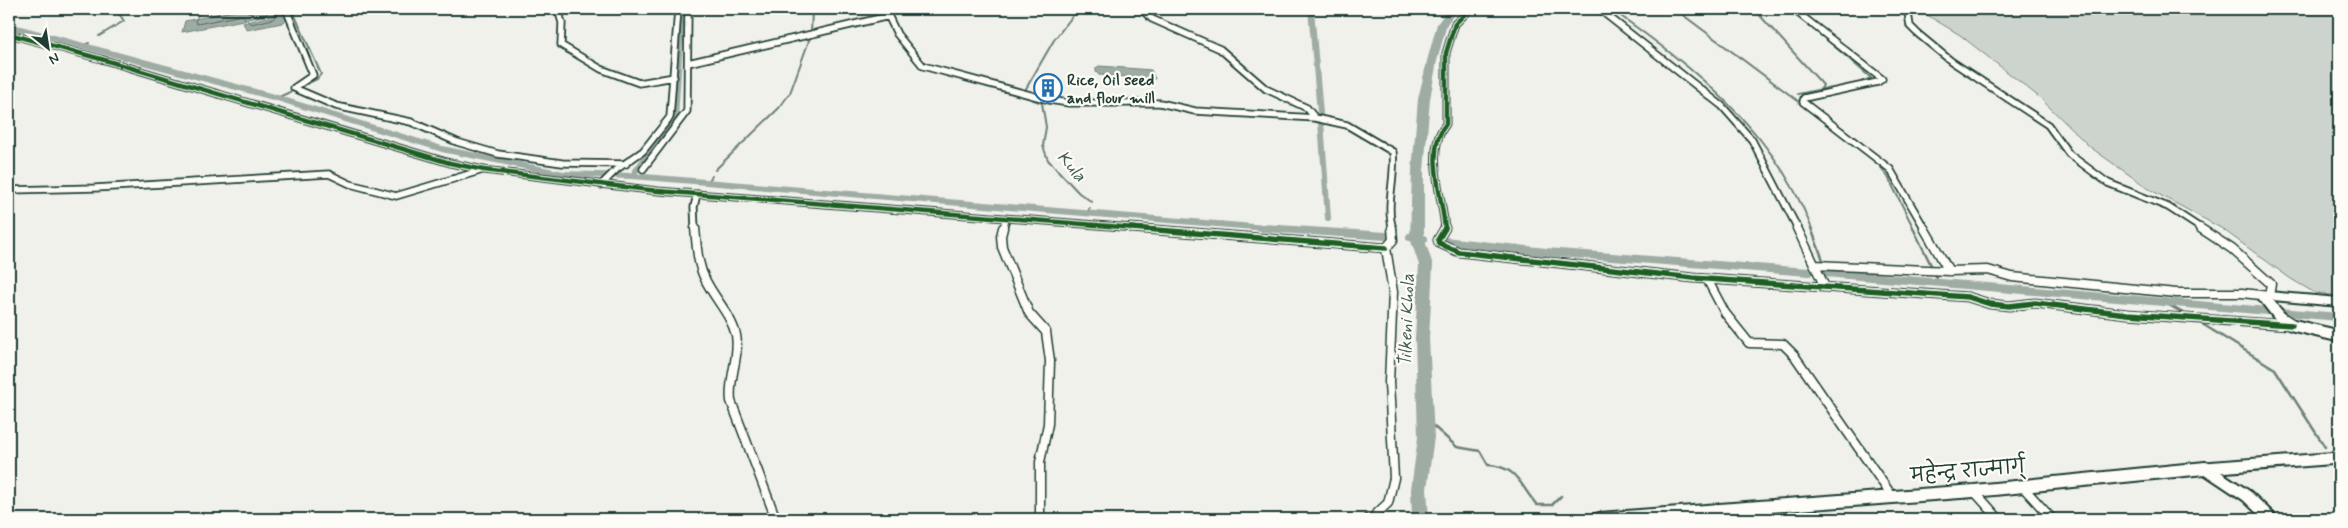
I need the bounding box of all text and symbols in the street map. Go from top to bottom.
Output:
north arrow [22,22,72,72]
text: N [45,48,63,69]
place label: Rice, Oil seed and flour mill [1067,70,1155,109]
building icon: Rice, Oil seed and flour mill [1033,73,1063,103]
water label: Kula [1051,146,1092,188]
water label: Tilkeni Khola [1393,273,1421,367]
street label: महेन्द्र राज्मार्ग् [1908,449,2028,491]

